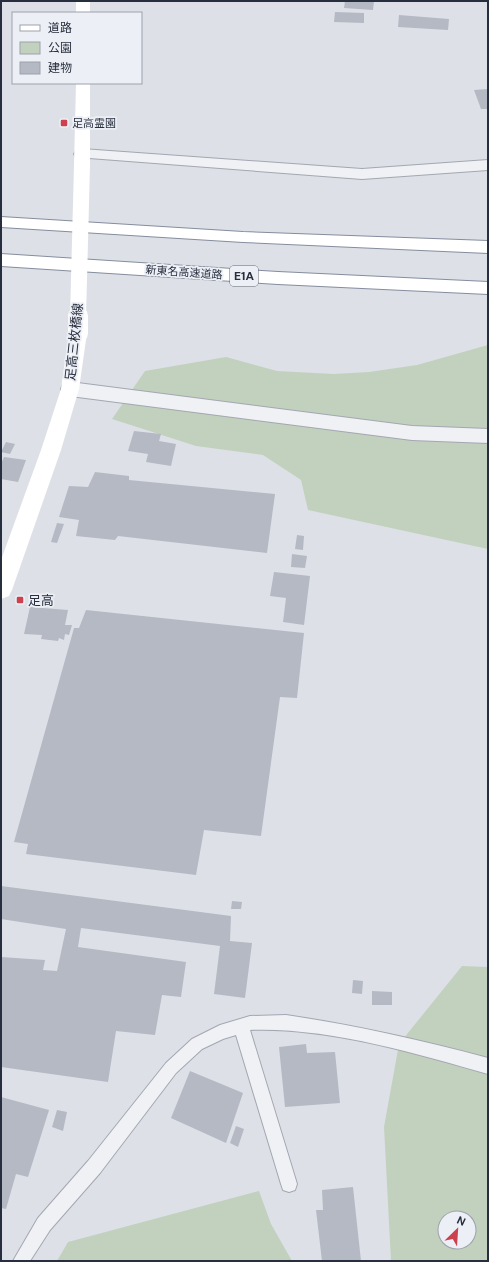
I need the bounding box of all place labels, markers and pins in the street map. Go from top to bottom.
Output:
place label: 足高霊園 [72,116,116,130]
marker: 足高霊園 [59,118,69,128]
place label: 足高 [28,592,54,609]
marker: 足高 [15,595,25,605]

